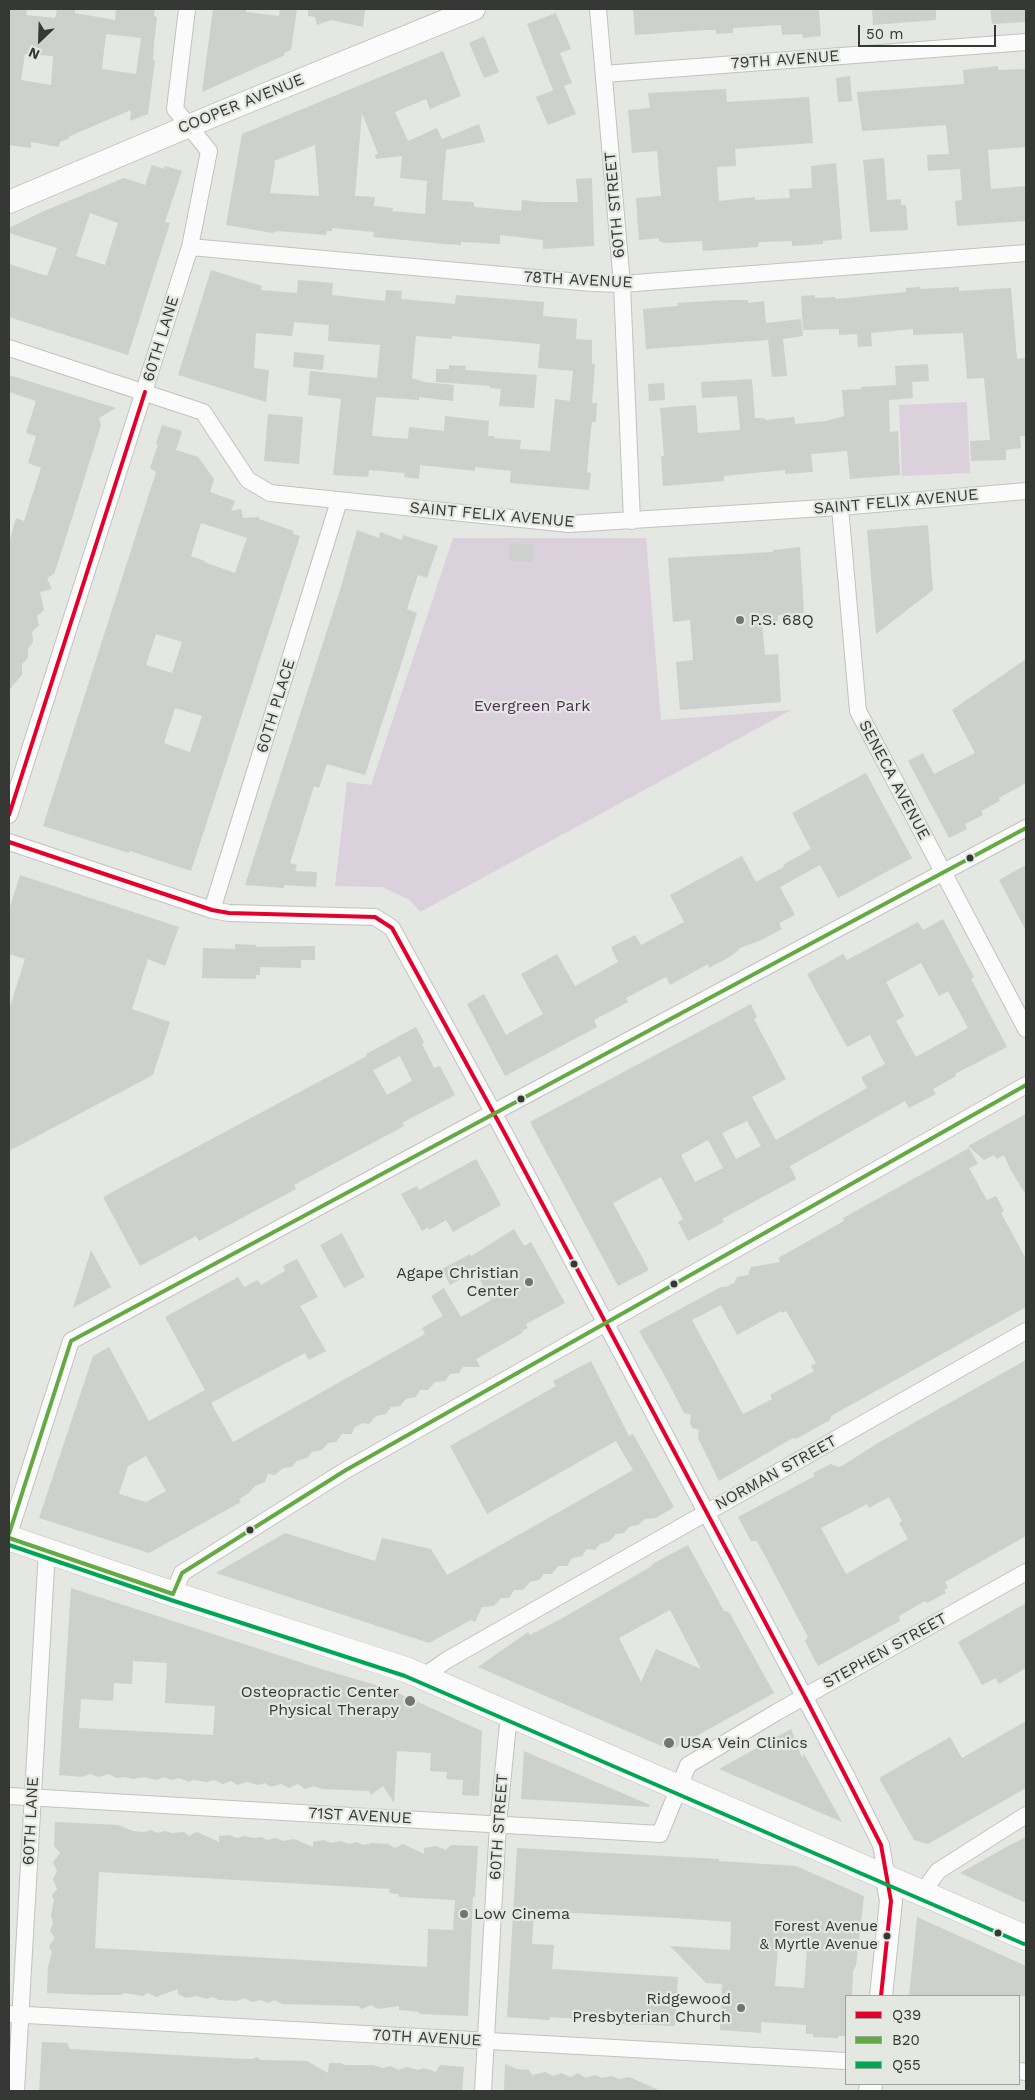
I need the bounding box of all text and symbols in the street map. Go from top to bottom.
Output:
north arrow [15,15,65,65]
scale bar [860,15,998,47]
text: 50 m [866,25,903,43]
text: N [26,44,42,63]
street label: 79TH AVENUE [730,47,840,73]
street label: COOPER AVENUE [175,70,307,138]
street label: 60TH STREET [601,151,629,259]
street label: 78TH AVENUE [523,268,633,292]
street label: 60TH LANE [139,294,183,384]
street label: SAINT FELIX AVENUE [813,485,979,519]
street label: SAINT FELIX AVENUE [409,498,575,532]
place label: P.S. 68Q [750,610,814,630]
marker: P.S. 68Q [734,614,746,626]
street label: 60TH PLACE [253,657,299,755]
park label: Evergreen Park [474,696,590,716]
street label: SENECA AVENUE [854,717,934,843]
unlabelled marker [965,853,975,863]
unlabelled marker [516,1094,526,1104]
unlabelled marker [569,1259,579,1269]
place label: Agape Christian Center [396,1263,519,1301]
marker: Agape Christian Center [523,1276,535,1288]
unlabelled marker [669,1279,679,1289]
street label: NORMAN STREET [712,1432,840,1514]
unlabelled marker [245,1525,255,1535]
street label: STEPHEN STREET [820,1609,950,1693]
place label: Osteopractic Center Physical Therapy [241,1682,399,1720]
marker: Osteopractic Center Physical Therapy [403,1694,417,1708]
place label: USA Vein Clinics [680,1733,808,1753]
marker: USA Vein Clinics [662,1736,676,1750]
street label: 60TH STREET [486,1773,512,1881]
street label: 60TH LANE [19,1776,43,1866]
street label: 71ST AVENUE [308,1804,412,1828]
place label: Low Cinema [474,1904,570,1924]
marker: Low Cinema [458,1908,470,1920]
place label: Forest Avenue & Myrtle Avenue [760,1918,878,1953]
unlabelled marker [993,1928,1003,1938]
marker: Forest Avenue & Myrtle Avenue [882,1931,892,1941]
place label: Ridgewood Presbyterian Church [572,1989,731,2027]
legend [845,1995,1020,2085]
marker: Ridgewood Presbyterian Church [735,2002,747,2014]
text: Q39 [892,2006,921,2024]
street label: 70TH AVENUE [372,2026,482,2050]
text: B20 [892,2031,920,2049]
text: Q55 [892,2056,921,2074]

